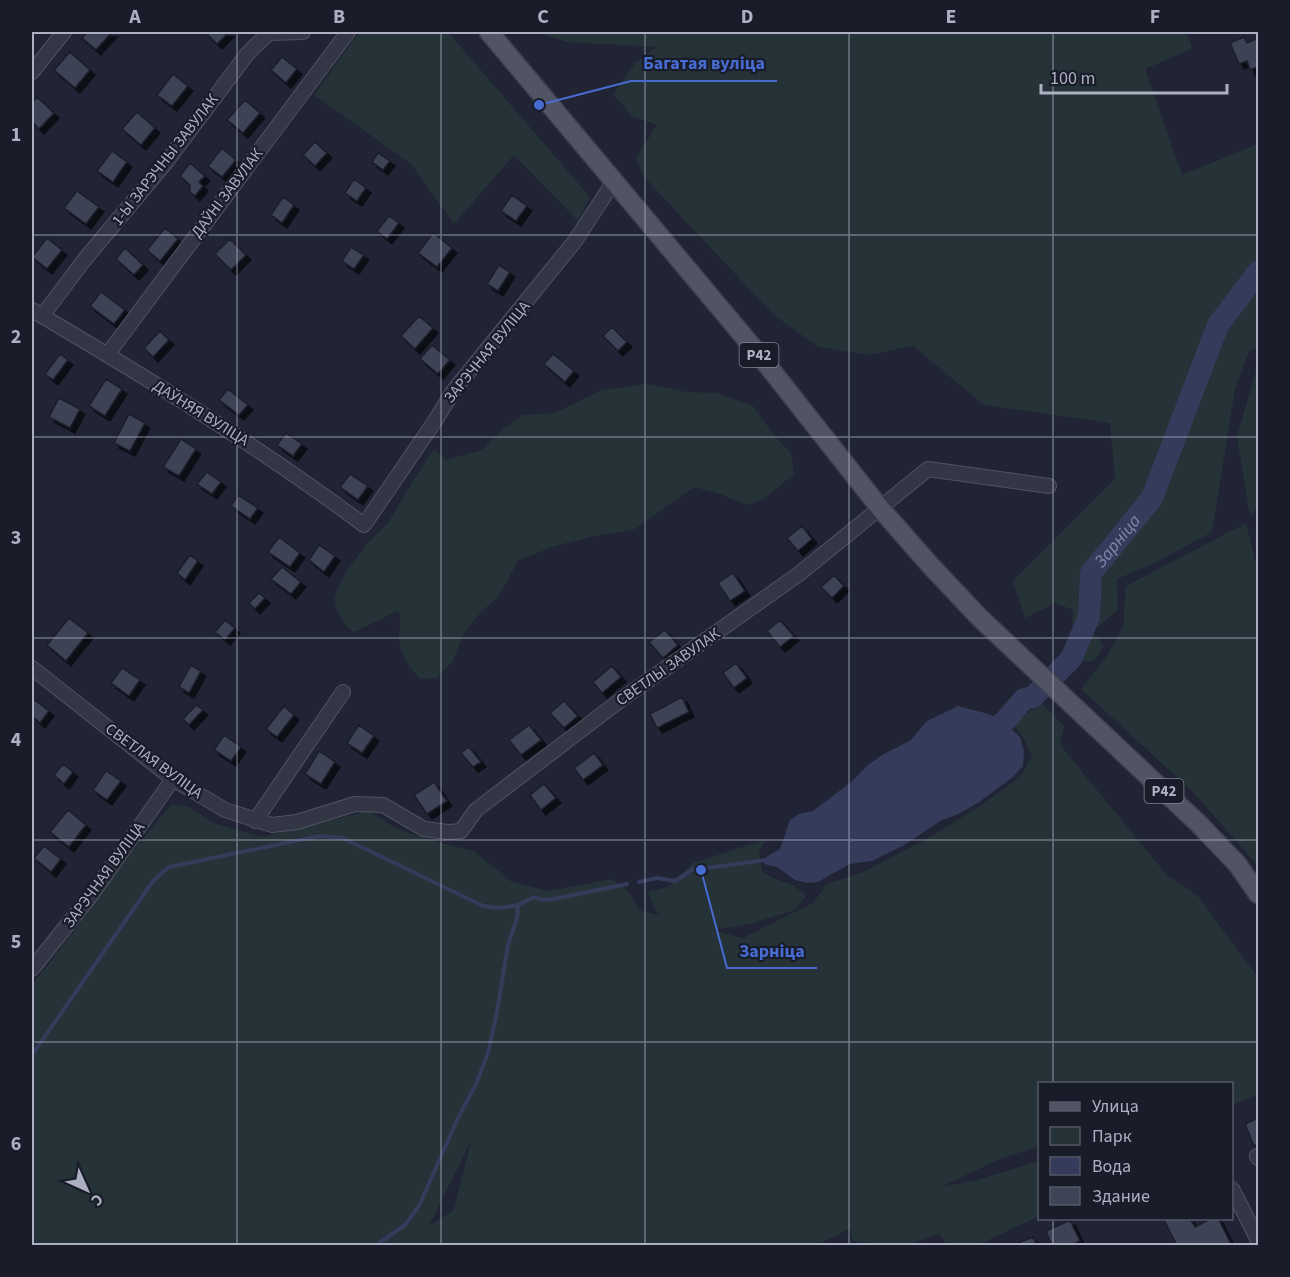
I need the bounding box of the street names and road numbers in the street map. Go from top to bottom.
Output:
street label: 1-Ы ЗАРЭЧНЫ ЗАВУЛАК [107,89,224,231]
street label: ДАЎНІ ЗАВУЛАК [186,143,268,242]
street label: ЗАРЭЧНАЯ ВУЛІЦА [439,296,535,408]
road number: Р42 [740,343,778,367]
street label: ДАЎНЯЯ ВУЛІЦА [149,375,253,451]
street label: СВЕТЛЫ ЗАВУЛАК [611,622,725,711]
street label: СВЕТЛАЯ ВУЛІЦА [101,718,207,804]
road number: Р42 [1144,779,1184,803]
street label: ЗАРЭЧНАЯ ВУЛІЦА [58,817,150,932]

